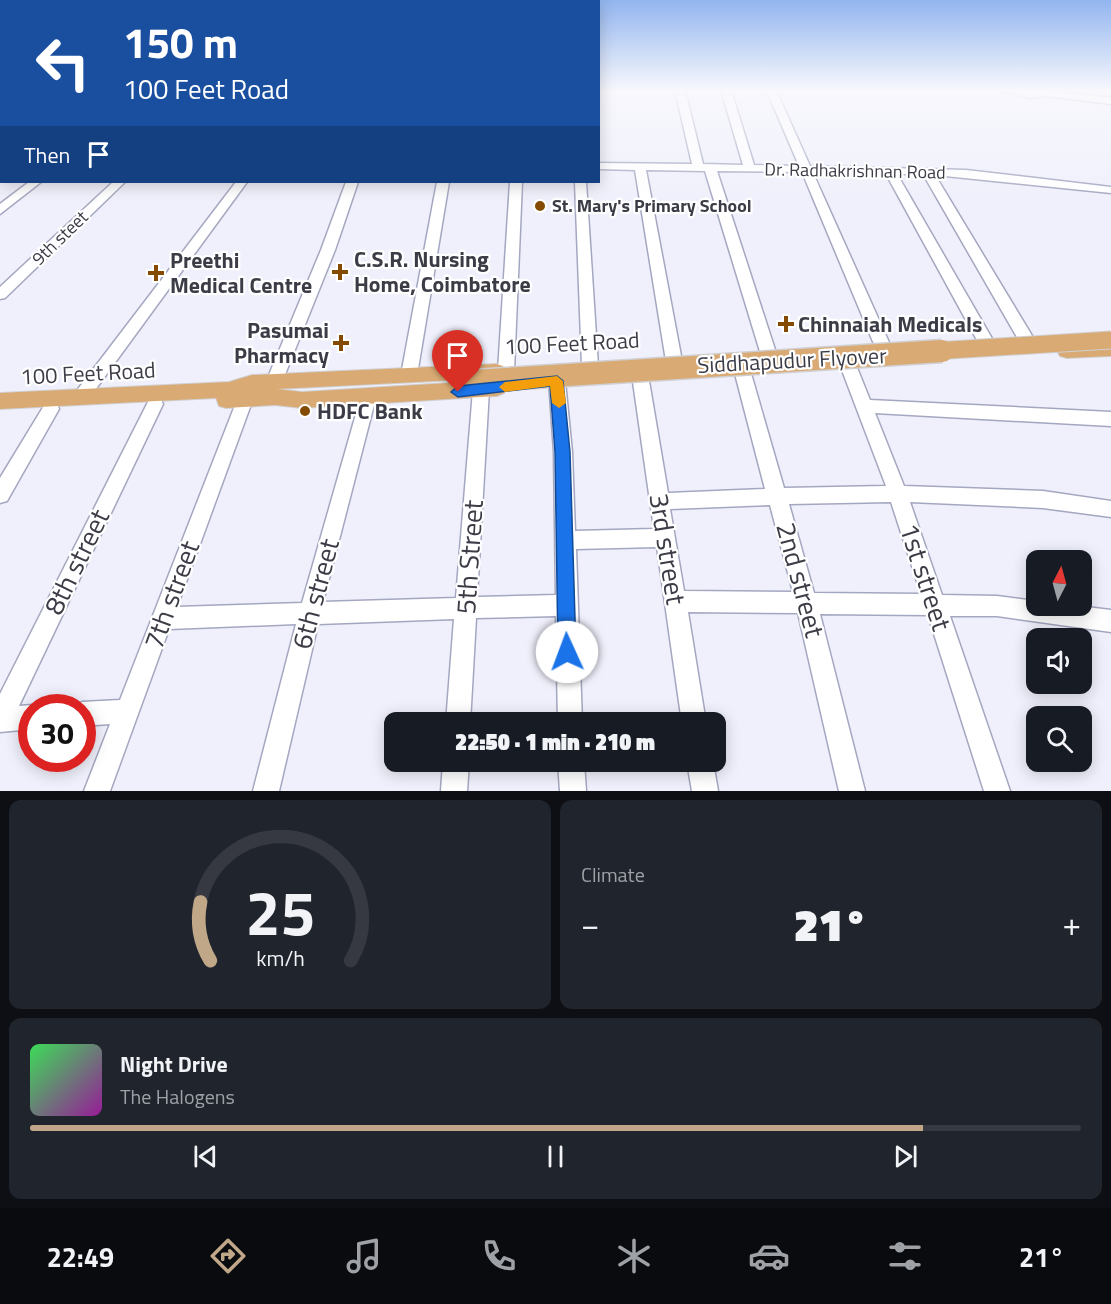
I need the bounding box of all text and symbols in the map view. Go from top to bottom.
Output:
text: 150 m [123,10,238,74]
icon: left [24,24,102,102]
text: 100 Feet Road [123,68,289,109]
text: Then [24,138,70,172]
icon: arrive [82,138,115,171]
street label: Dr. Radhakrishnan Road [764,155,946,186]
place label: St. Mary's Primary School [552,192,752,219]
marker: St. Mary's Primary School [533,199,547,213]
street label: 9th steet [25,203,94,271]
place label: C.S.R. Nursing Home, Coimbatore [354,242,531,301]
place label: Preethi Medical Centre [170,243,312,302]
marker: C.S.R. Nursing Home, Coimbatore [331,263,349,281]
marker: Preethi Medical Centre [147,264,165,282]
place label: Chinnaiah Medicals [798,307,982,341]
place label: Pasumai Pharmacy [234,313,329,372]
marker: Chinnaiah Medicals [779,317,793,331]
street label: 100 Feet Road [504,322,640,364]
pin [432,330,483,392]
marker: Pasumai Pharmacy [334,336,348,350]
street label: Siddhapudur Flyover [696,338,888,382]
icon: arrive [441,339,474,372]
street label: 100 Feet Road [20,352,156,394]
place label: HDFC Bank [317,394,423,428]
marker: HDFC Bank [298,404,312,418]
street label: 3rd street [639,490,698,608]
street label: 5th Street [444,498,493,616]
street label: 8th street [32,501,119,621]
street label: 2nd street [766,517,837,642]
street label: 1st street [890,517,963,636]
street label: 6th street [280,533,349,653]
street label: 7th street [132,534,209,655]
north arrow [1026,550,1092,616]
map controls [1026,550,1092,772]
position arrow [535,620,599,684]
button: sound [1026,628,1092,694]
speed limit sign: 30 [18,694,96,772]
button: search [1026,706,1092,772]
text: 22:50 · 1 min · 210 m [455,725,655,759]
text: Climate [581,859,645,890]
text: 25 [245,864,315,959]
text: 21° [794,890,868,958]
text: − [581,899,599,949]
text: + [1063,899,1081,949]
text: km/h [256,943,304,975]
text: Night Drive [120,1047,228,1081]
text: The Halogens [120,1081,235,1112]
icon: previous [189,1140,222,1173]
icon: pause [539,1140,572,1173]
icon: next [889,1140,922,1173]
icon: directions [207,1235,249,1277]
icon: music [343,1235,385,1277]
icon: phone [478,1235,520,1277]
icon: climate [613,1235,655,1277]
icon: car [748,1235,790,1277]
icon: filters [884,1235,926,1277]
text: 22:49 [47,1236,114,1277]
text: 21° [1019,1236,1064,1277]

